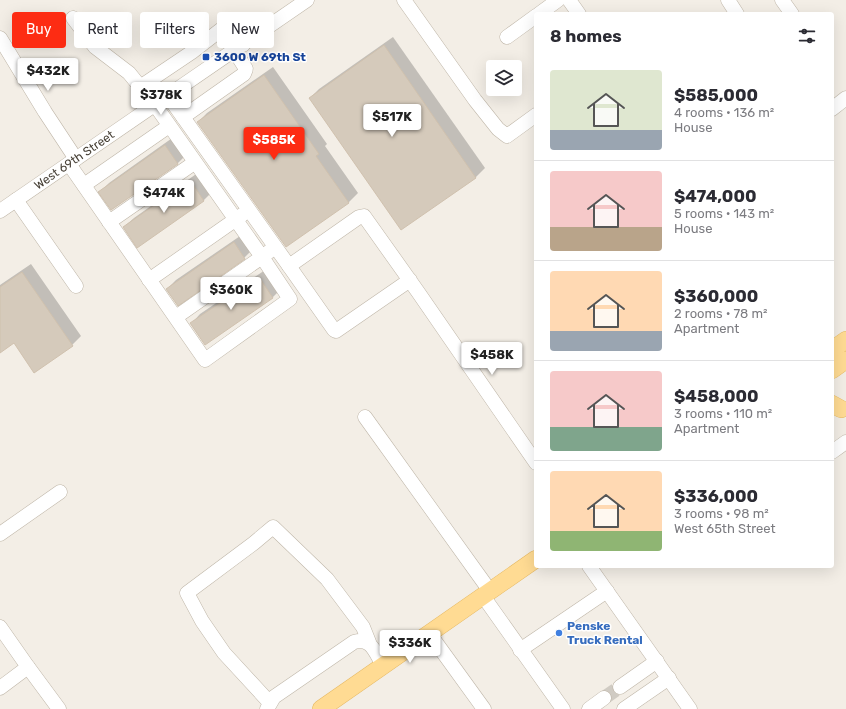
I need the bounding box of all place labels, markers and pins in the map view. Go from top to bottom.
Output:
place label: 3600 W 69th St [214,50,306,64]
marker: 3600 W 69th St [201,52,211,62]
pin: $432K [20,58,76,92]
pin: $378K [133,82,189,116]
pin: $517K [364,104,420,138]
pin: $585K [246,127,302,161]
pin: $474K [136,180,192,214]
pin: $360K [203,277,259,311]
pin: $458K [464,342,520,376]
place label: Penske Truck Rental [567,619,643,647]
marker: Penske Truck Rental [554,628,564,638]
pin: $336K [382,630,438,664]

